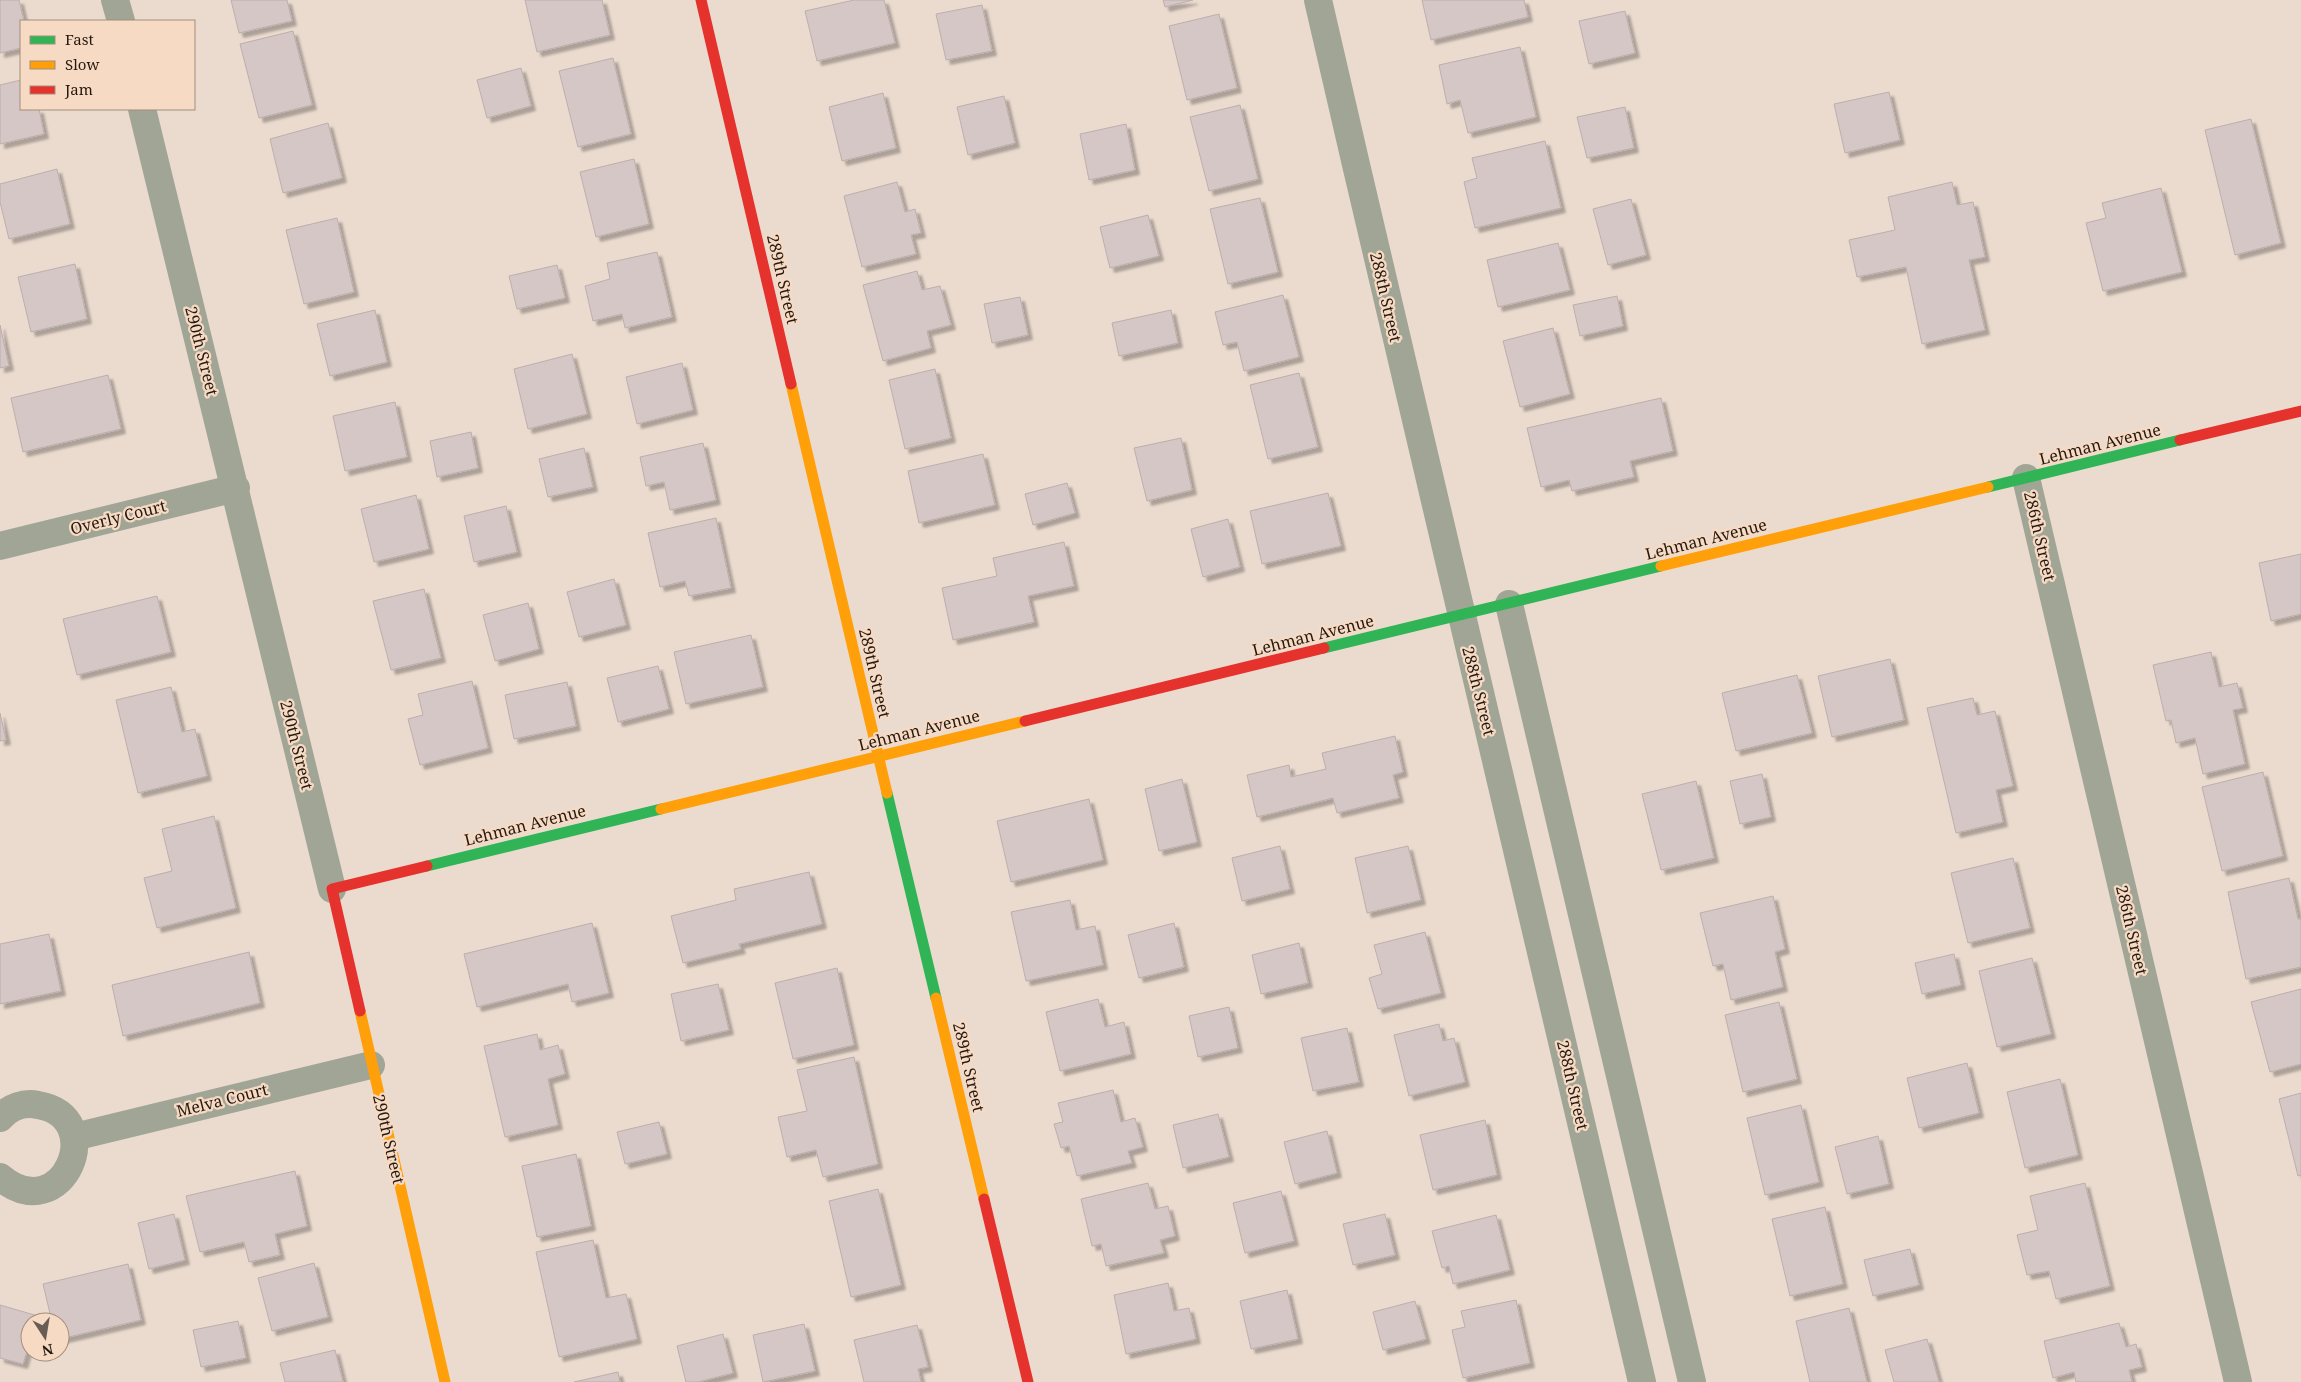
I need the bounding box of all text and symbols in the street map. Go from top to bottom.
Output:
legend [20,20,195,110]
text: Fast [65,29,94,49]
text: Slow [65,54,99,74]
text: Jam [64,79,93,99]
street label: 289th Street [762,232,804,326]
street label: 288th Street [1365,250,1407,344]
street label: 290th Street [180,304,224,398]
street label: Lehman Avenue [2037,418,2163,470]
street label: 286th Street [2019,489,2061,583]
street label: Overly Court [68,494,168,540]
street label: Lehman Avenue [1643,513,1769,565]
street label: Lehman Avenue [1250,609,1376,661]
street label: 289th Street [854,626,896,720]
street label: 288th Street [1457,644,1501,738]
street label: 290th Street [275,698,319,792]
street label: Lehman Avenue [856,704,982,756]
street label: Lehman Avenue [462,799,588,851]
street label: 286th Street [2111,883,2153,977]
street label: 289th Street [948,1020,990,1114]
street label: 288th Street [1552,1038,1594,1132]
street label: Melva Court [174,1078,270,1122]
street label: 290th Street [368,1092,410,1186]
north arrow [20,1312,70,1362]
text: N [40,1340,55,1361]

